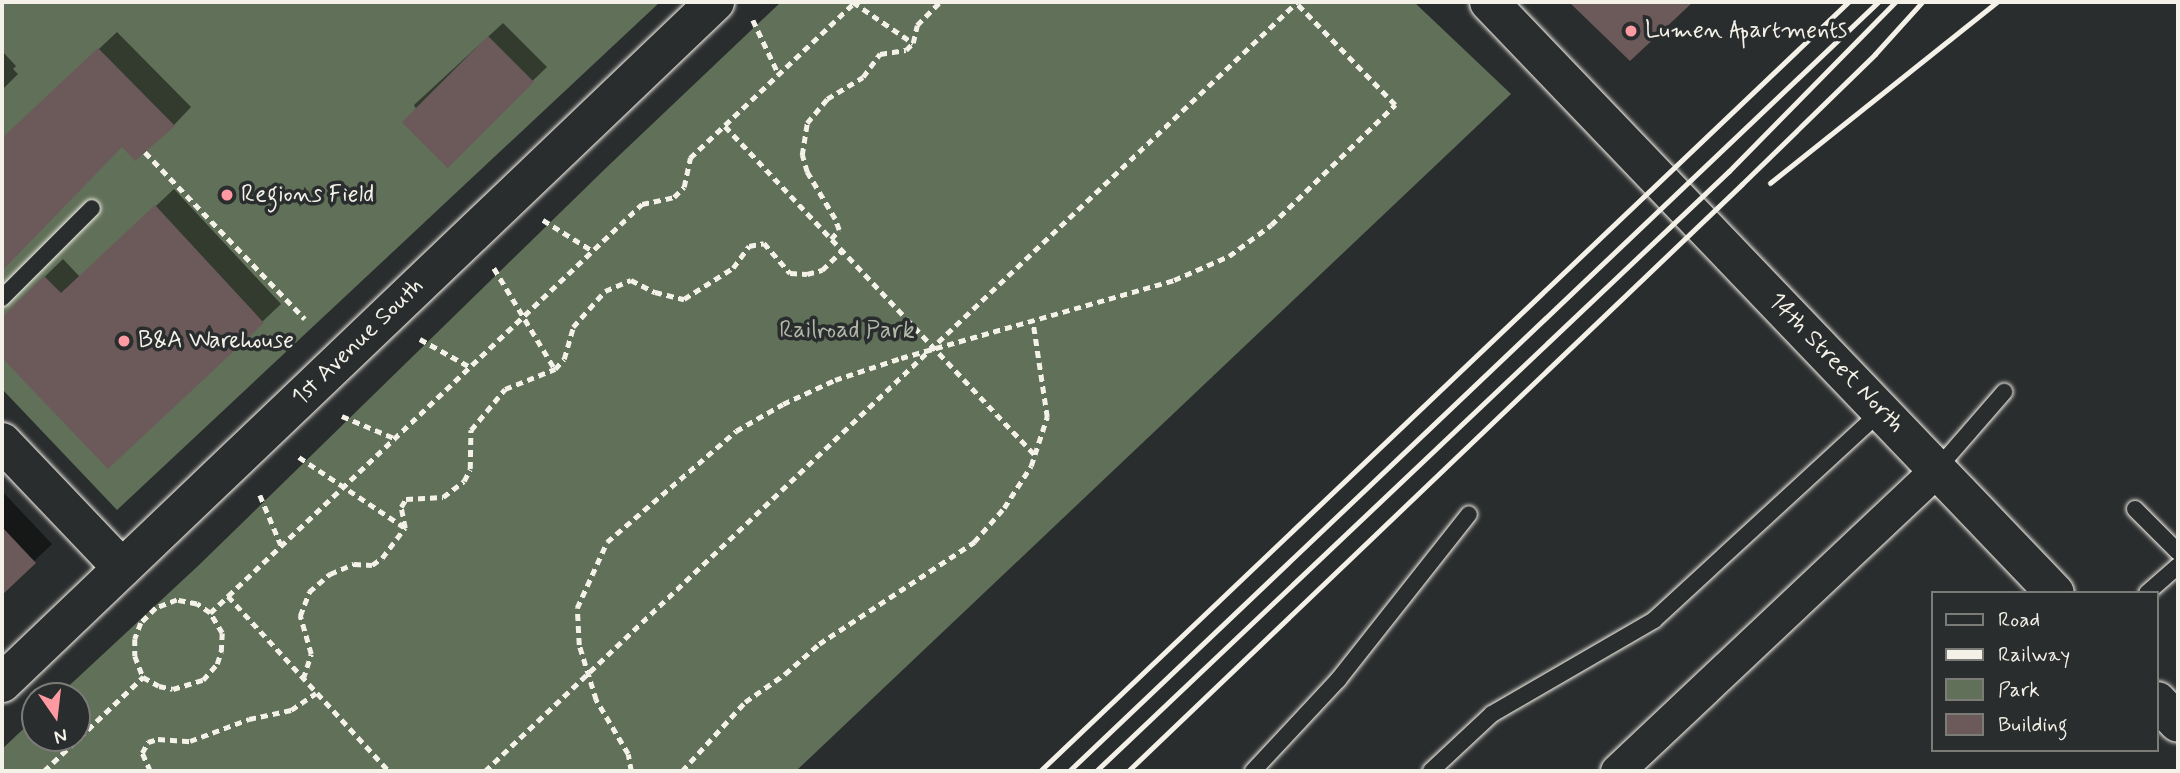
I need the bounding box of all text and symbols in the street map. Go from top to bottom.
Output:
place label: Lumen Apartments [1645,17,1847,45]
marker: Lumen Apartments [1623,23,1639,39]
place label: Regions Field [241,181,376,209]
marker: Regions Field [219,187,235,203]
street label: 1st Avenue South [288,273,428,411]
street label: 14th Street North [1762,287,1910,439]
park label: Railroad Park [780,317,914,345]
place label: B&A Warehouse [138,327,298,355]
marker: B&A Warehouse [116,333,132,349]
legend [1932,591,2159,752]
text: Road [1998,606,2040,634]
text: Railway [1998,641,2070,669]
text: Park [1998,676,2040,704]
north arrow [21,682,91,752]
text: Building [1998,711,2068,739]
text: N [52,722,70,750]

